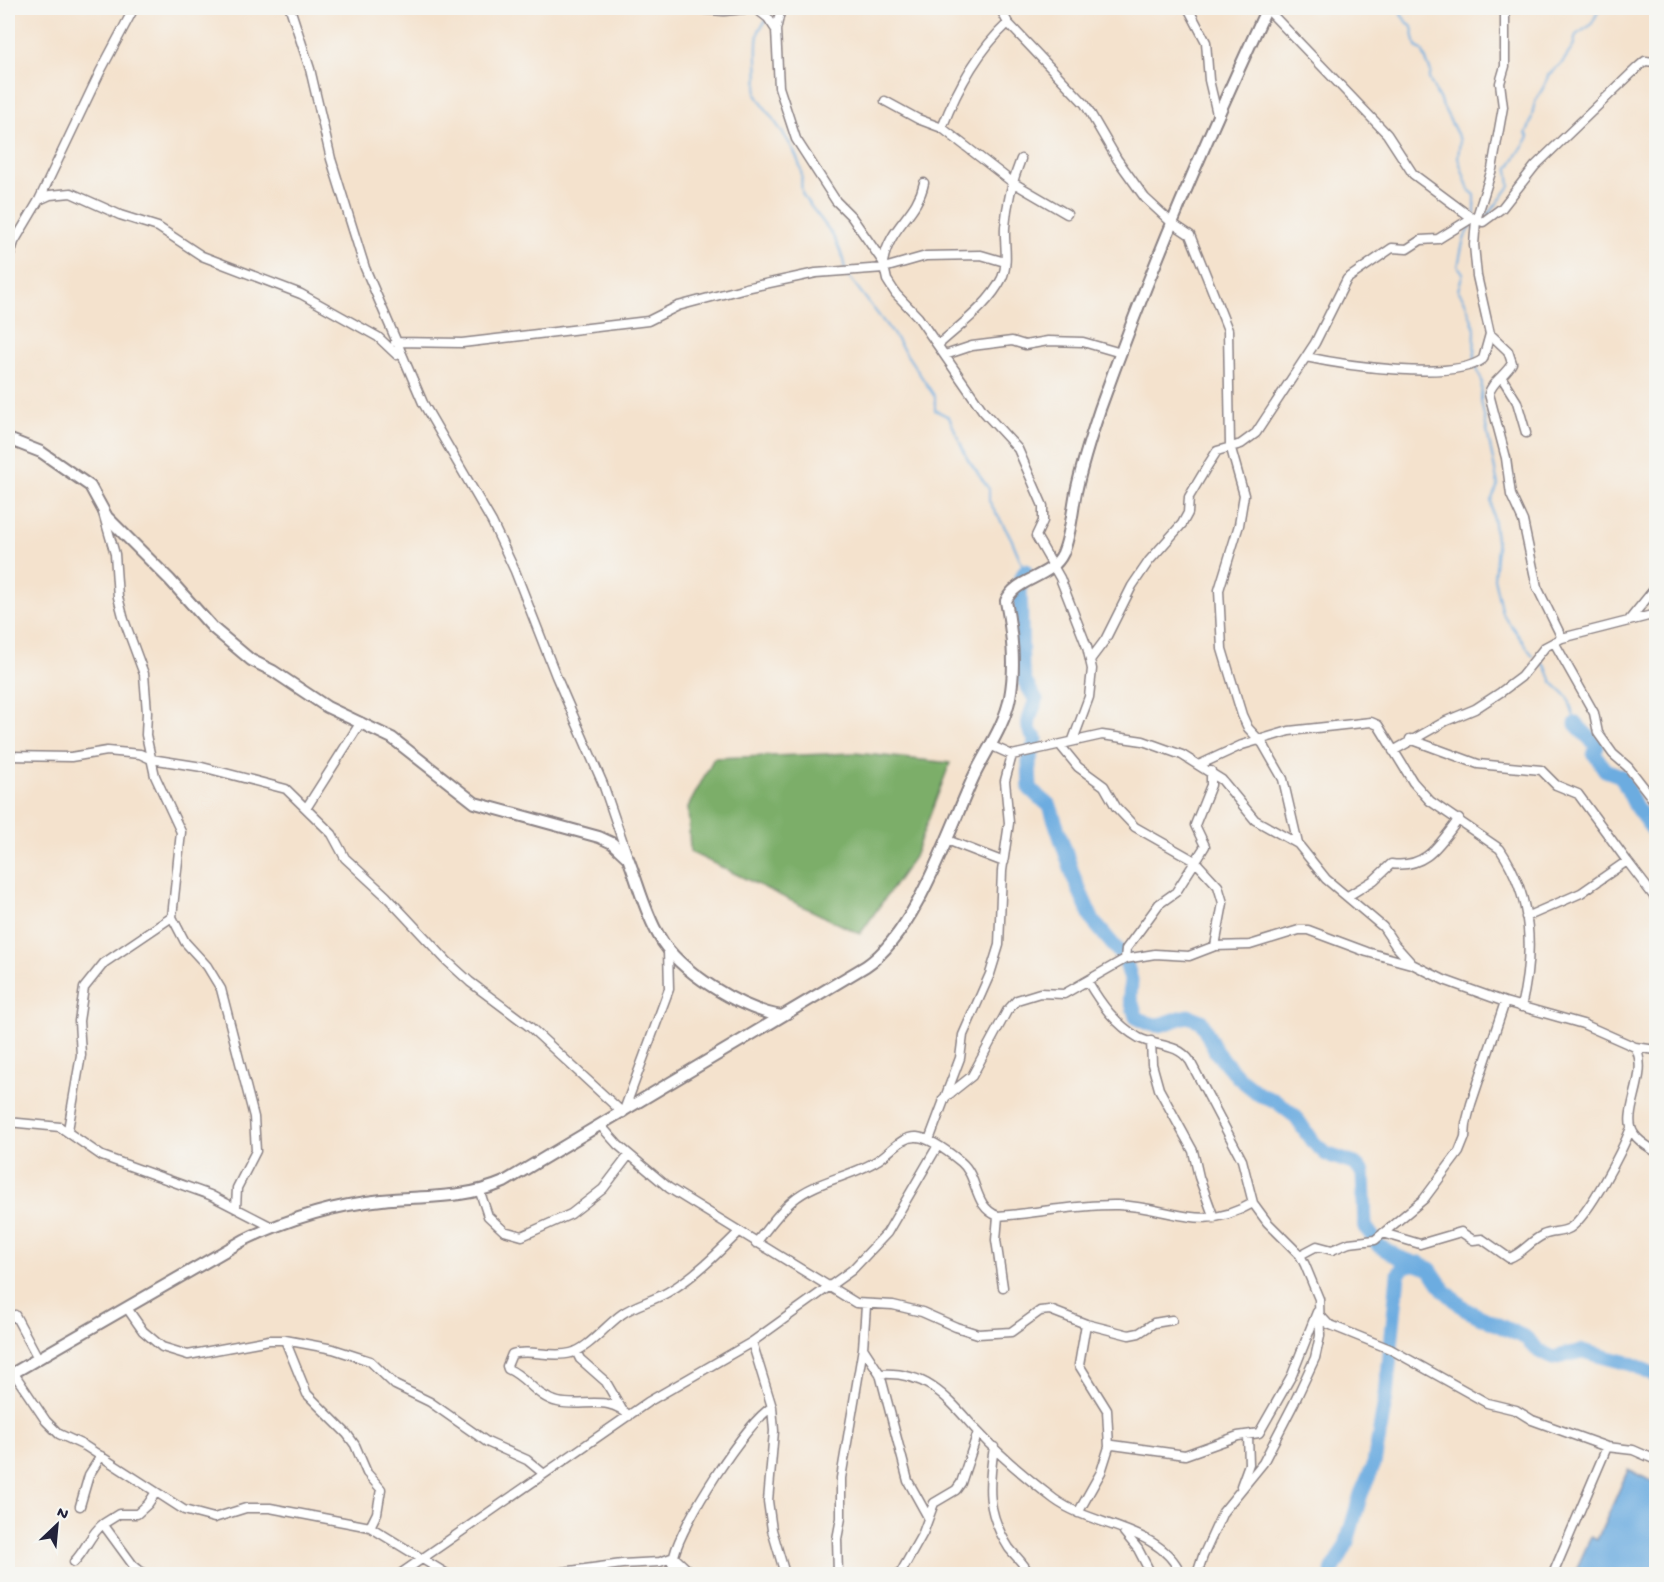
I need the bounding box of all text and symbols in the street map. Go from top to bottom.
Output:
north arrow [27,1495,87,1555]
text: N [53,1504,71,1526]

